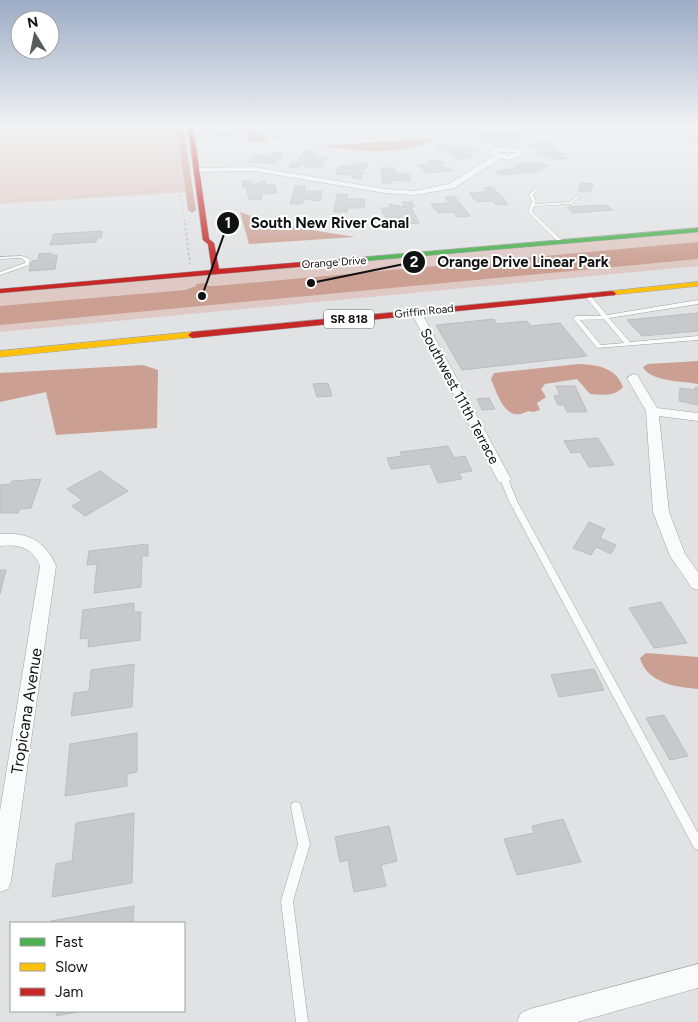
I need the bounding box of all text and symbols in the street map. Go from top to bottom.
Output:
north arrow [10,10,60,60]
text: N [26,13,40,32]
callout: South New River Canal [215,208,419,238]
text: 1 [225,214,231,232]
text: South New River Canal [251,214,409,232]
callout: Orange Drive Linear Park [402,247,618,277]
text: 2 [410,253,419,271]
text: Orange Drive Linear Park [437,253,609,271]
street label: Orange Drive [301,254,367,271]
street label: Griffin Road [394,302,454,321]
road number: SR 818 [324,310,374,328]
street label: Southwest 111th Terrace [416,325,503,467]
street label: Tropicana Avenue [7,646,46,776]
legend [10,922,185,1012]
text: Fast [55,933,84,951]
text: Slow [55,958,88,976]
text: Jam [55,983,83,1001]

